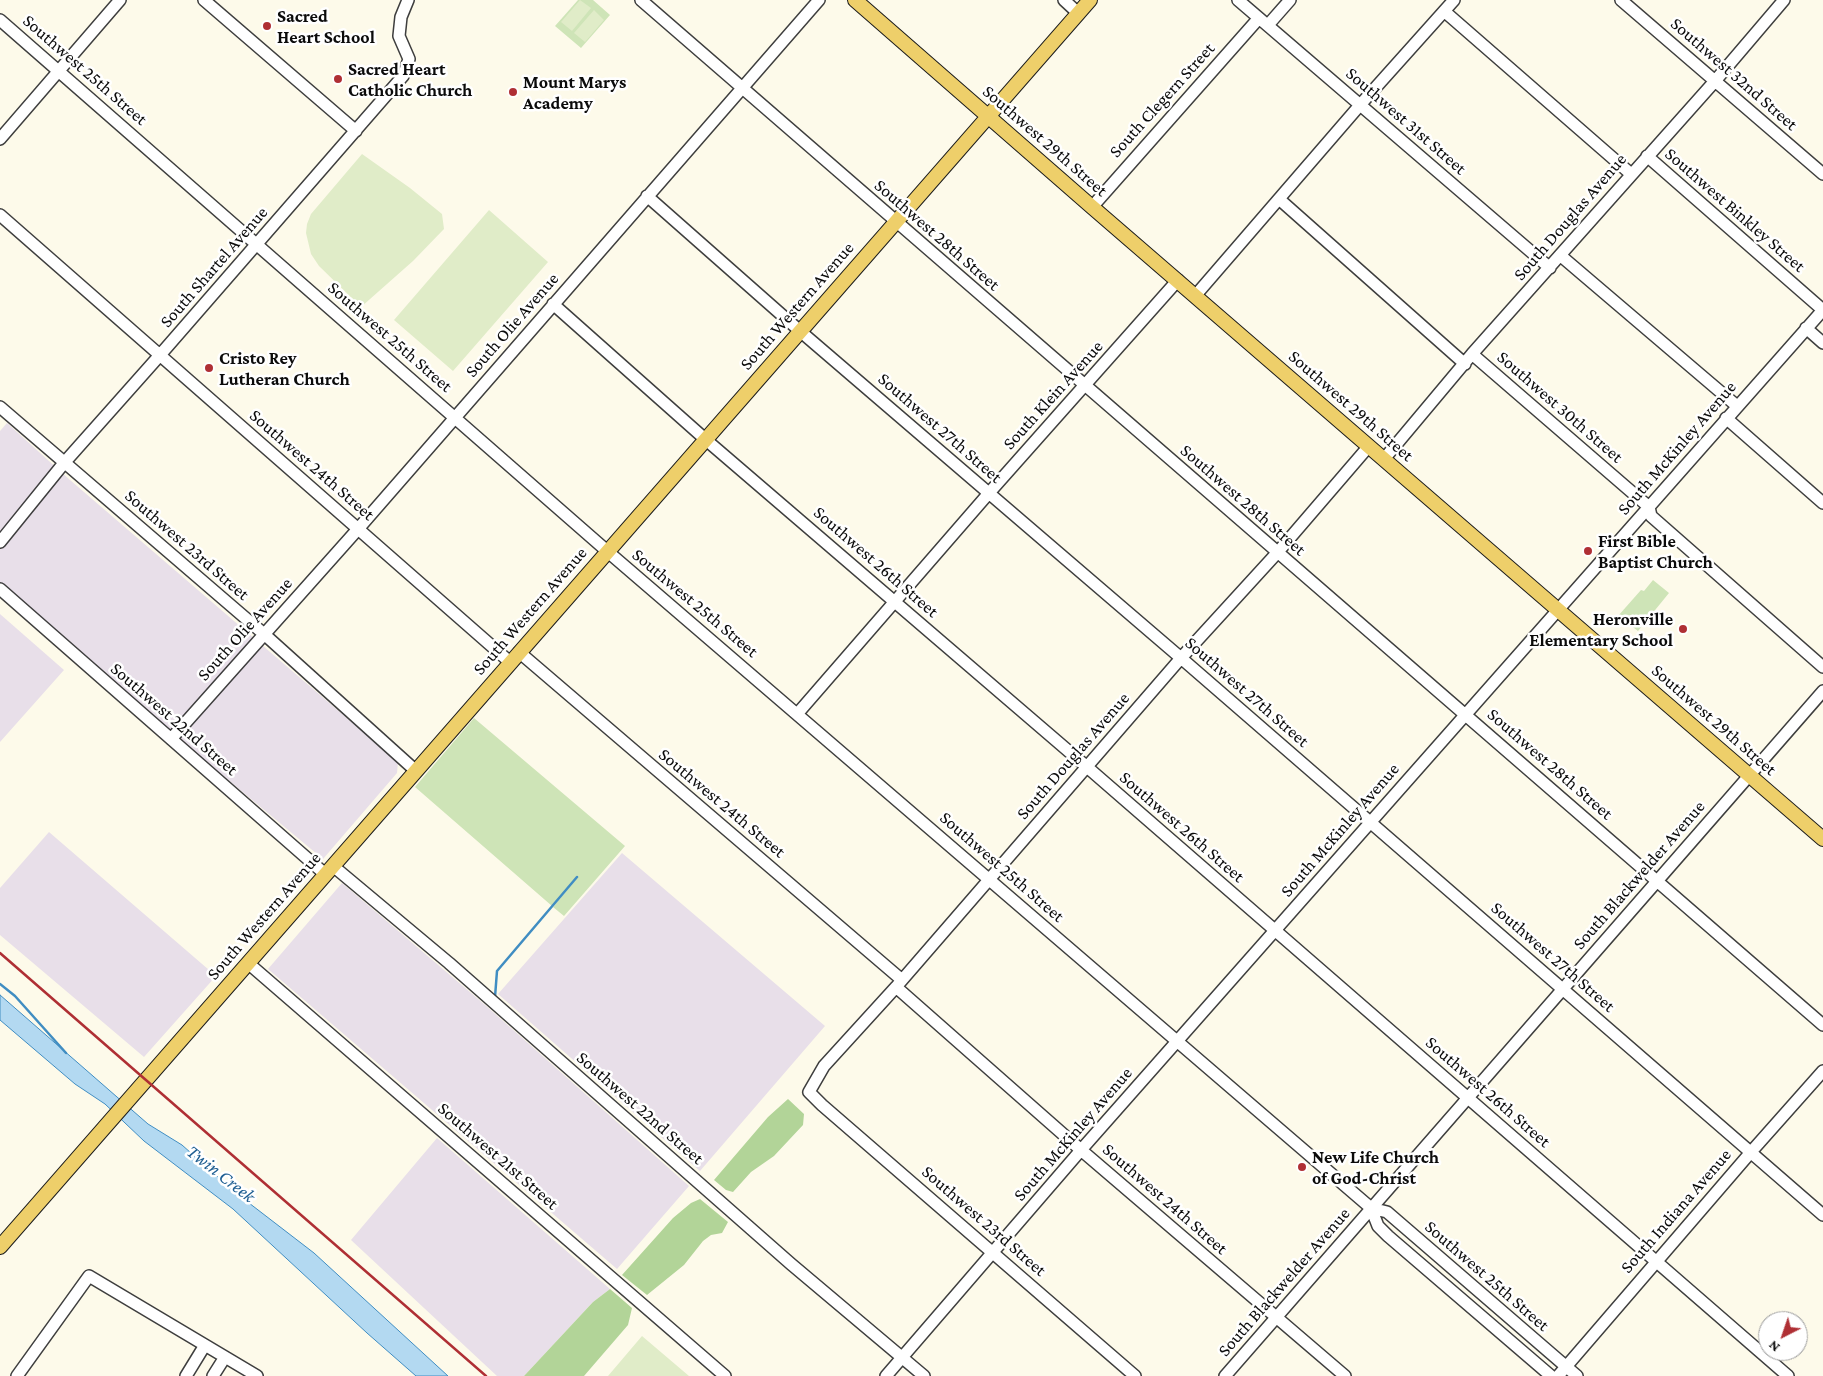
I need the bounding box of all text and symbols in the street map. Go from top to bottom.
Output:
place label: Sacred Heart School [277,5,375,48]
street label: Southwest 25th Street [18,10,152,130]
street label: Southwest 32nd Street [1666,13,1802,135]
marker: Sacred Heart School [261,20,273,32]
street label: South Clegern Street [1105,38,1219,162]
place label: Sacred Heart Catholic Church [348,58,472,100]
street label: Southwest 31st Street [1341,63,1471,179]
place label: Mount Marys Academy [523,71,626,114]
marker: Sacred Heart Catholic Church [332,73,344,85]
street label: Southwest 29th Street [978,81,1112,201]
marker: Mount Marys Academy [507,86,519,98]
street label: Southwest Binkley Street [1660,143,1810,277]
street label: South Douglas Avenue [1509,149,1631,285]
street label: Southwest 28th Street [870,175,1004,295]
street label: South Shartel Avenue [155,202,273,332]
street label: South Western Avenue [735,237,859,375]
street label: South Olie Avenue [461,268,563,382]
street label: Southwest 25th Street [323,277,457,397]
street label: South Klein Avenue [998,336,1108,454]
street label: Southwest 29th Street [1284,346,1418,466]
street label: Southwest 30th Street [1493,346,1627,468]
place label: Cristo Rey Lutheran Church [219,347,350,389]
marker: Cristo Rey Lutheran Church [203,362,215,374]
street label: Southwest 27th Street [873,368,1007,488]
street label: South McKinley Avenue [1613,377,1741,519]
street label: Southwest 24th Street [245,405,379,525]
street label: Southwest 28th Street [1176,440,1310,560]
street label: Southwest 23rd Street [120,485,254,605]
street label: Southwest 26th Street [809,502,943,622]
place label: First Bible Baptist Church [1598,530,1713,572]
street label: South Western Avenue [468,542,592,680]
street label: Southwest 25th Street [628,544,762,662]
marker: First Bible Baptist Church [1582,545,1594,557]
street label: South Olie Avenue [193,573,297,685]
place label: Heronville Elementary School [1529,608,1673,650]
marker: Heronville Elementary School [1677,623,1689,635]
street label: Southwest 27th Street [1180,632,1314,752]
street label: Southwest 22nd Street [106,658,242,780]
street label: Southwest 29th Street [1647,660,1781,780]
street label: South Douglas Avenue [1012,688,1134,824]
street label: Southwest 28th Street [1483,704,1617,824]
street label: Southwest 24th Street [654,744,790,862]
street label: South McKinley Avenue [1276,759,1404,901]
street label: Southwest 26th Street [1115,767,1249,887]
street label: South Blackwelder Avenue [1568,796,1710,954]
street label: Southwest 25th Street [935,807,1069,927]
street label: South Western Avenue [202,847,326,985]
street label: Southwest 27th Street [1486,897,1620,1017]
street label: Southwest 26th Street [1421,1032,1555,1152]
street label: Southwest 22nd Street [572,1047,708,1169]
street label: South McKinley Avenue [1009,1063,1137,1205]
street label: Southwest 21st Street [433,1098,563,1214]
street label: Southwest 24th Street [1098,1139,1232,1259]
water label: Twin Creek [182,1140,260,1208]
street label: South Indiana Avenue [1616,1144,1736,1278]
place label: New Life Church of God-Christ [1312,1146,1439,1188]
street label: Southwest 23rd Street [917,1161,1051,1281]
marker: New Life Church of God-Christ [1296,1161,1308,1173]
street label: South Blackwelder Avenue [1213,1203,1355,1361]
street label: Southwest 25th Street [1420,1216,1554,1336]
north arrow [1758,1311,1808,1361]
text: N [1765,1337,1783,1356]

